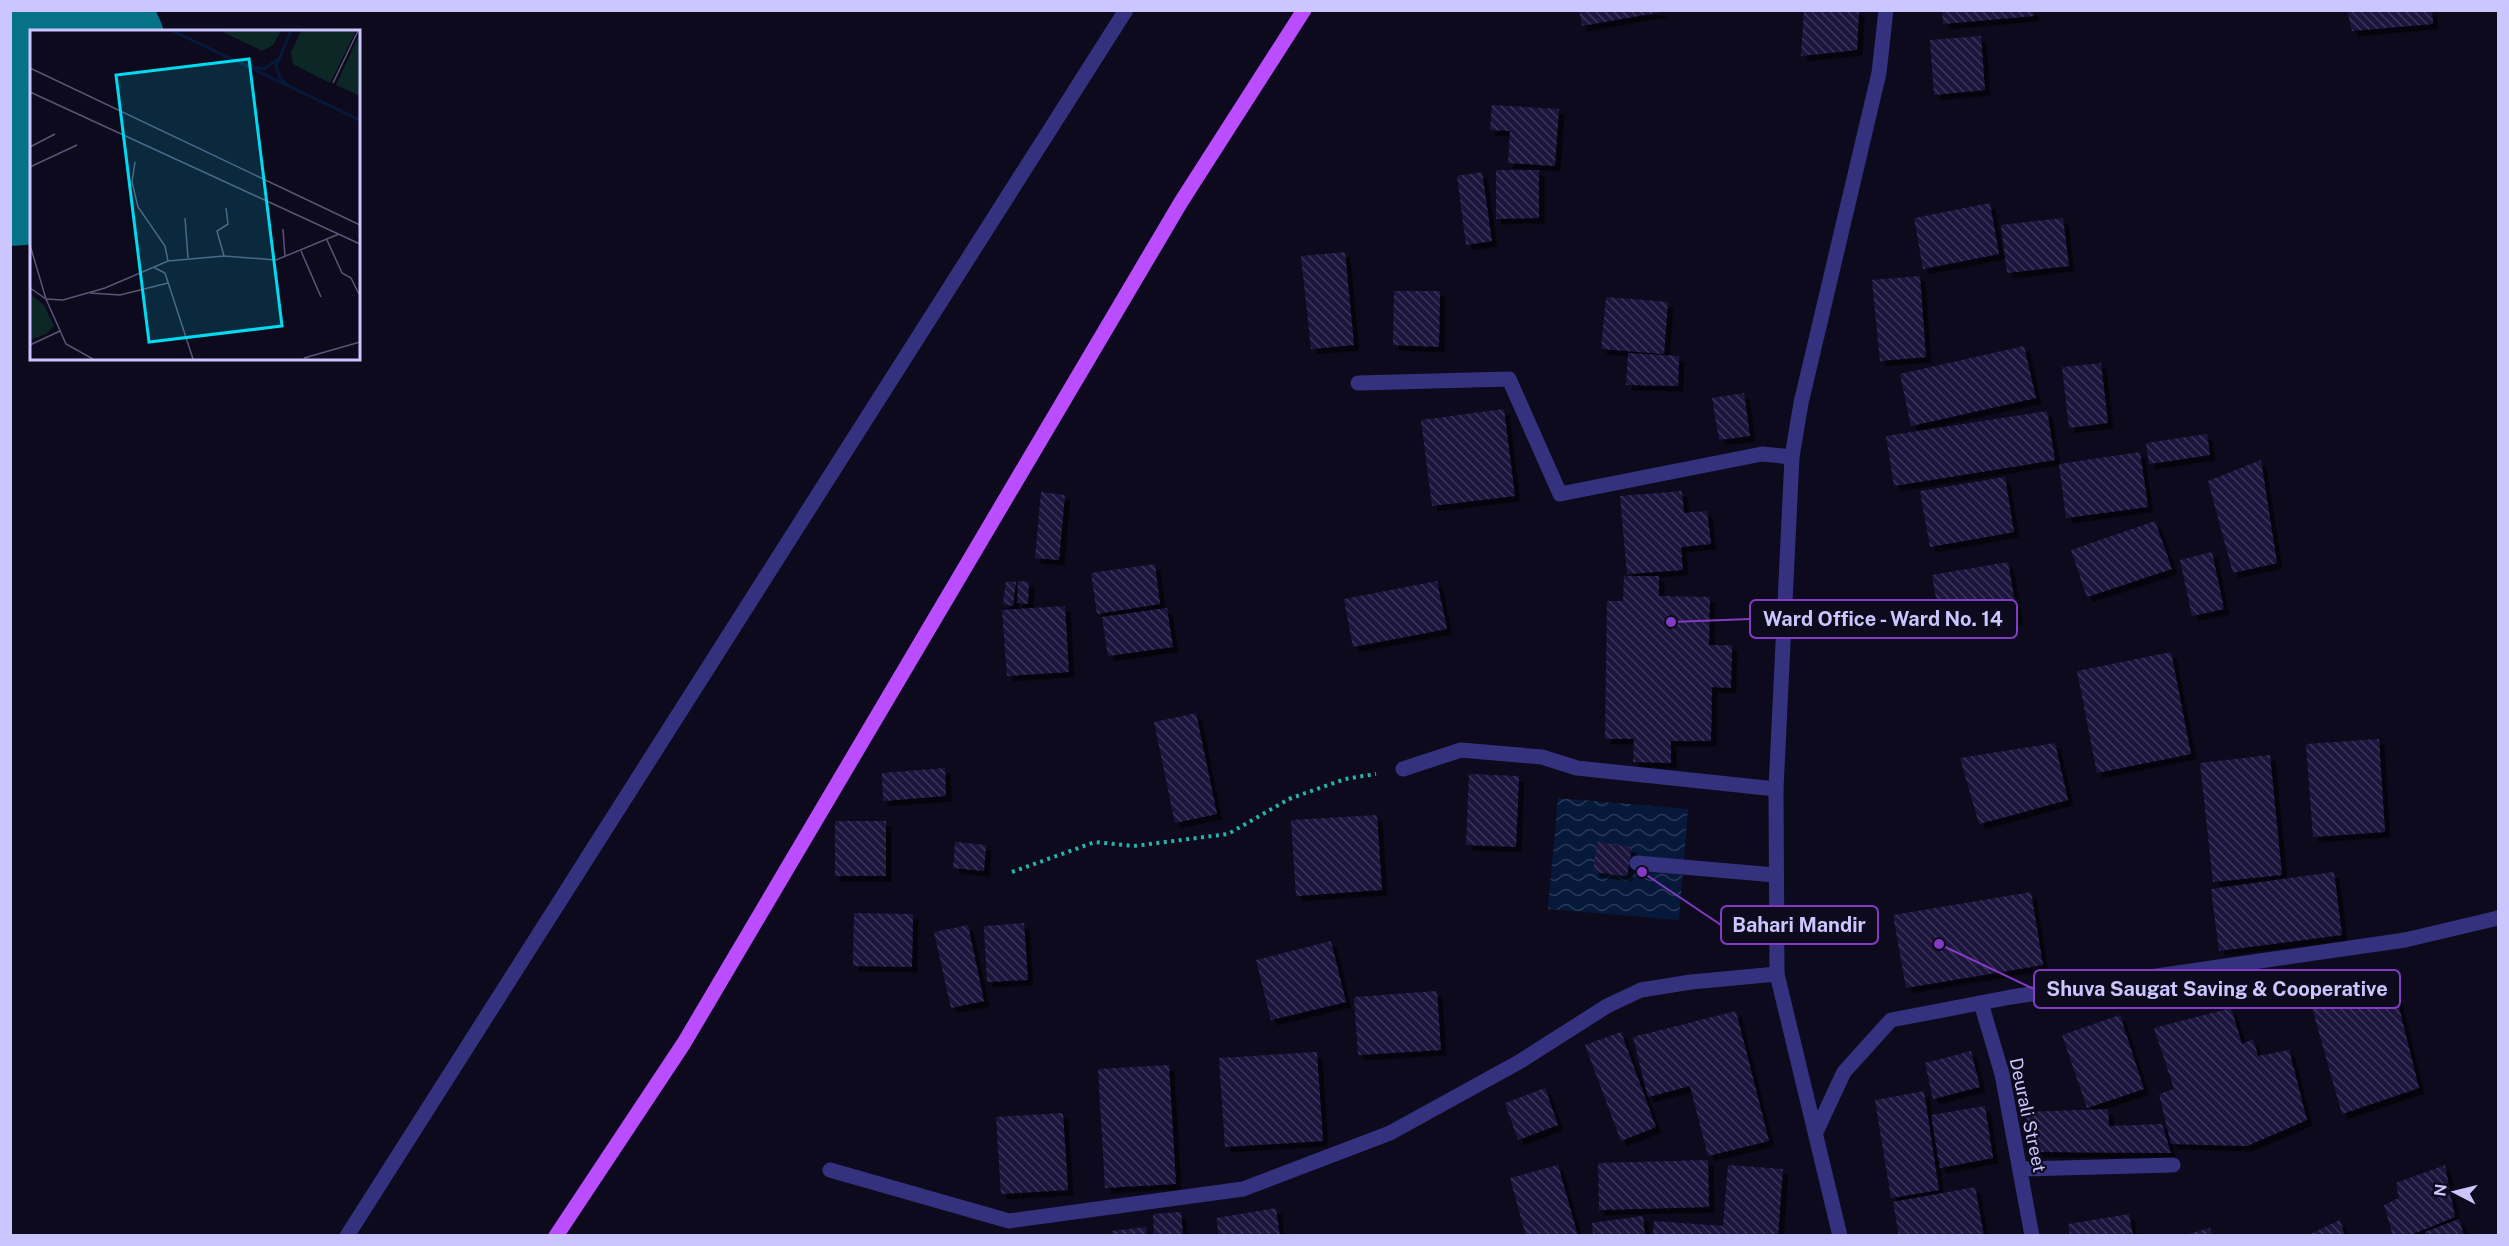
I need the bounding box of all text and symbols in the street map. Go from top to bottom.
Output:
inset map [30,30,360,360]
callout: Ward Office - Ward No. 14 [1750,600,2017,638]
text: Ward Office - Ward No. 14 [1763,607,2003,631]
callout: Bahari Mandir [1721,906,1878,944]
text: Bahari Mandir [1732,913,1866,937]
callout: Shuva Saugat Saving & Cooperative [2034,970,2400,1008]
text: Shuva Saugat Saving & Cooperative [2046,977,2388,1001]
street label: Deurali Street [2006,1056,2050,1174]
north arrow [2425,1162,2485,1222]
text: N [2430,1183,2451,1198]

